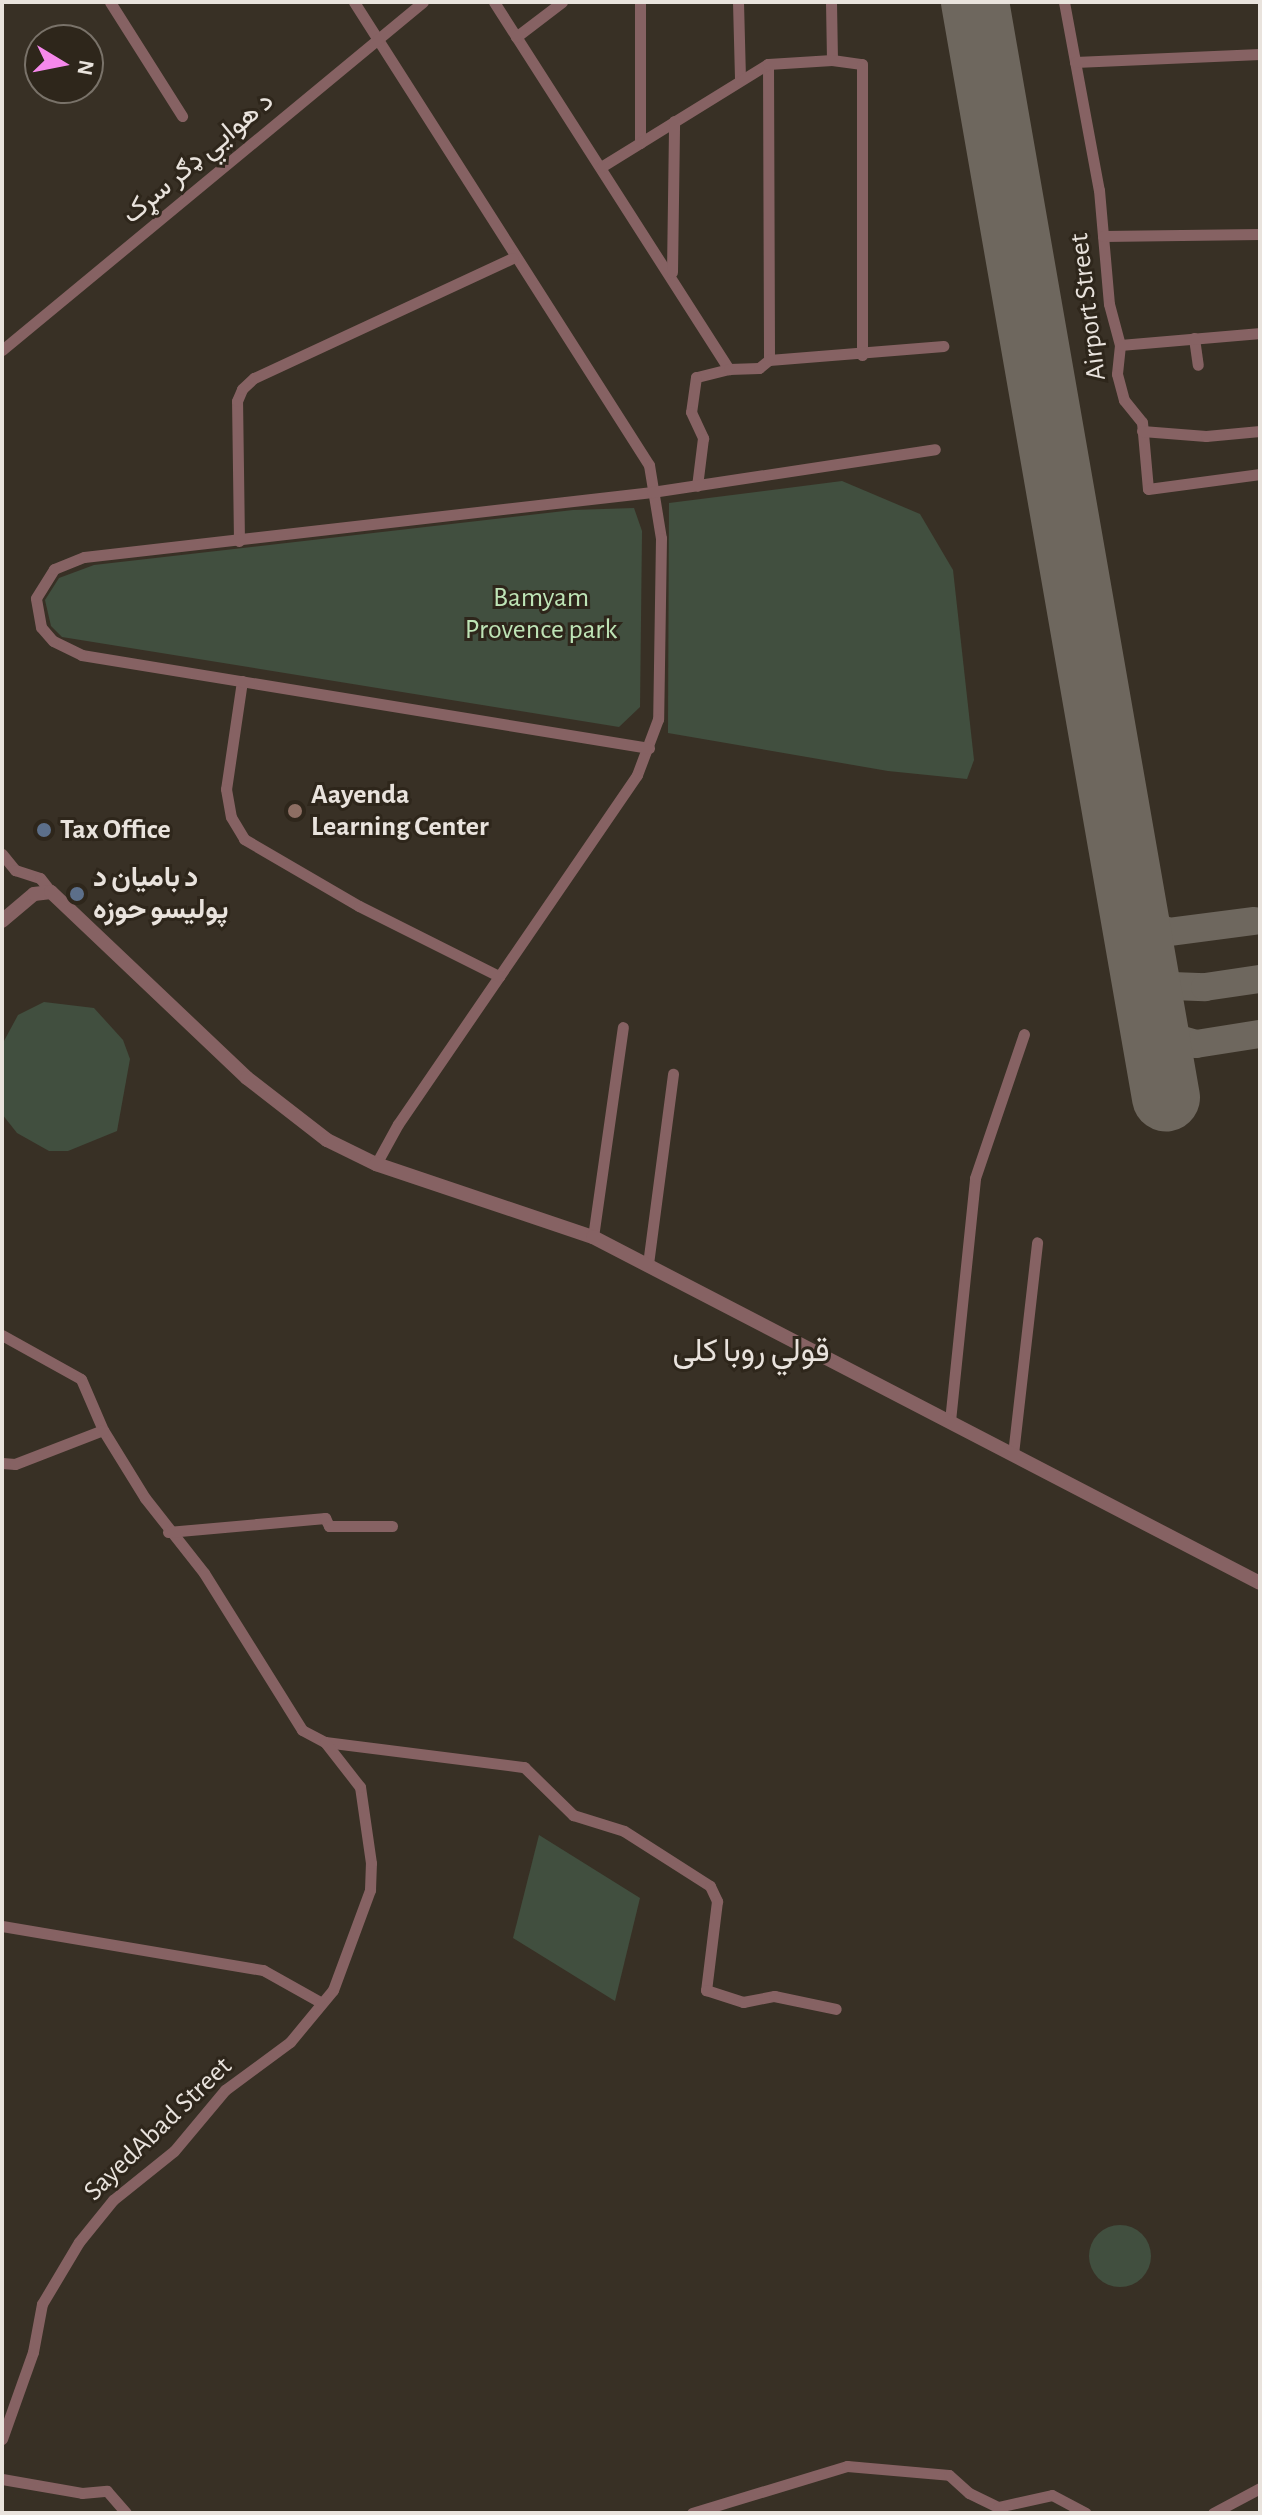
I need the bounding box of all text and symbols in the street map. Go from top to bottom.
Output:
north arrow [24,24,104,104]
text: N [74,58,98,77]
street label: د هوايي ډګر سړک [115,85,281,231]
street label: Airport Street [1062,231,1114,383]
park label: Bamyam Provence park [465,581,617,647]
place label: Aayenda Learning Center [311,778,489,844]
marker: Aayenda Learning Center [286,802,304,820]
place label: Tax Office [60,813,171,847]
marker: Tax Office [35,821,53,839]
place label: د بامیان د پولیسو حوزه [93,861,228,927]
marker: د بامیان د پولیسو حوزه [68,885,86,903]
district label: قولي روبا کلی [672,1332,830,1370]
street label: SayedAbad Street [77,2050,239,2208]

